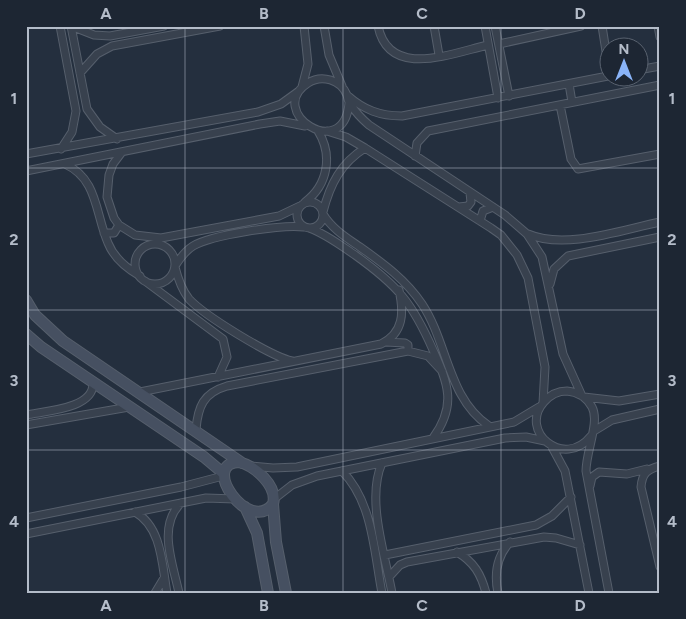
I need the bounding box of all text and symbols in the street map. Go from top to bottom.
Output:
text: A [100,4,112,23]
text: B [259,4,269,23]
text: C [416,4,428,23]
text: D [574,4,586,23]
north arrow [598,38,648,88]
text: N [619,41,629,58]
text: 1 [11,89,17,108]
text: 1 [669,89,675,108]
text: 2 [9,230,19,249]
text: 2 [667,230,677,249]
text: 3 [10,371,19,390]
text: 3 [668,371,677,390]
text: 4 [9,512,19,531]
text: 4 [667,512,677,531]
text: A [100,596,112,615]
text: B [259,596,269,615]
text: C [416,596,428,615]
text: D [574,596,586,615]

